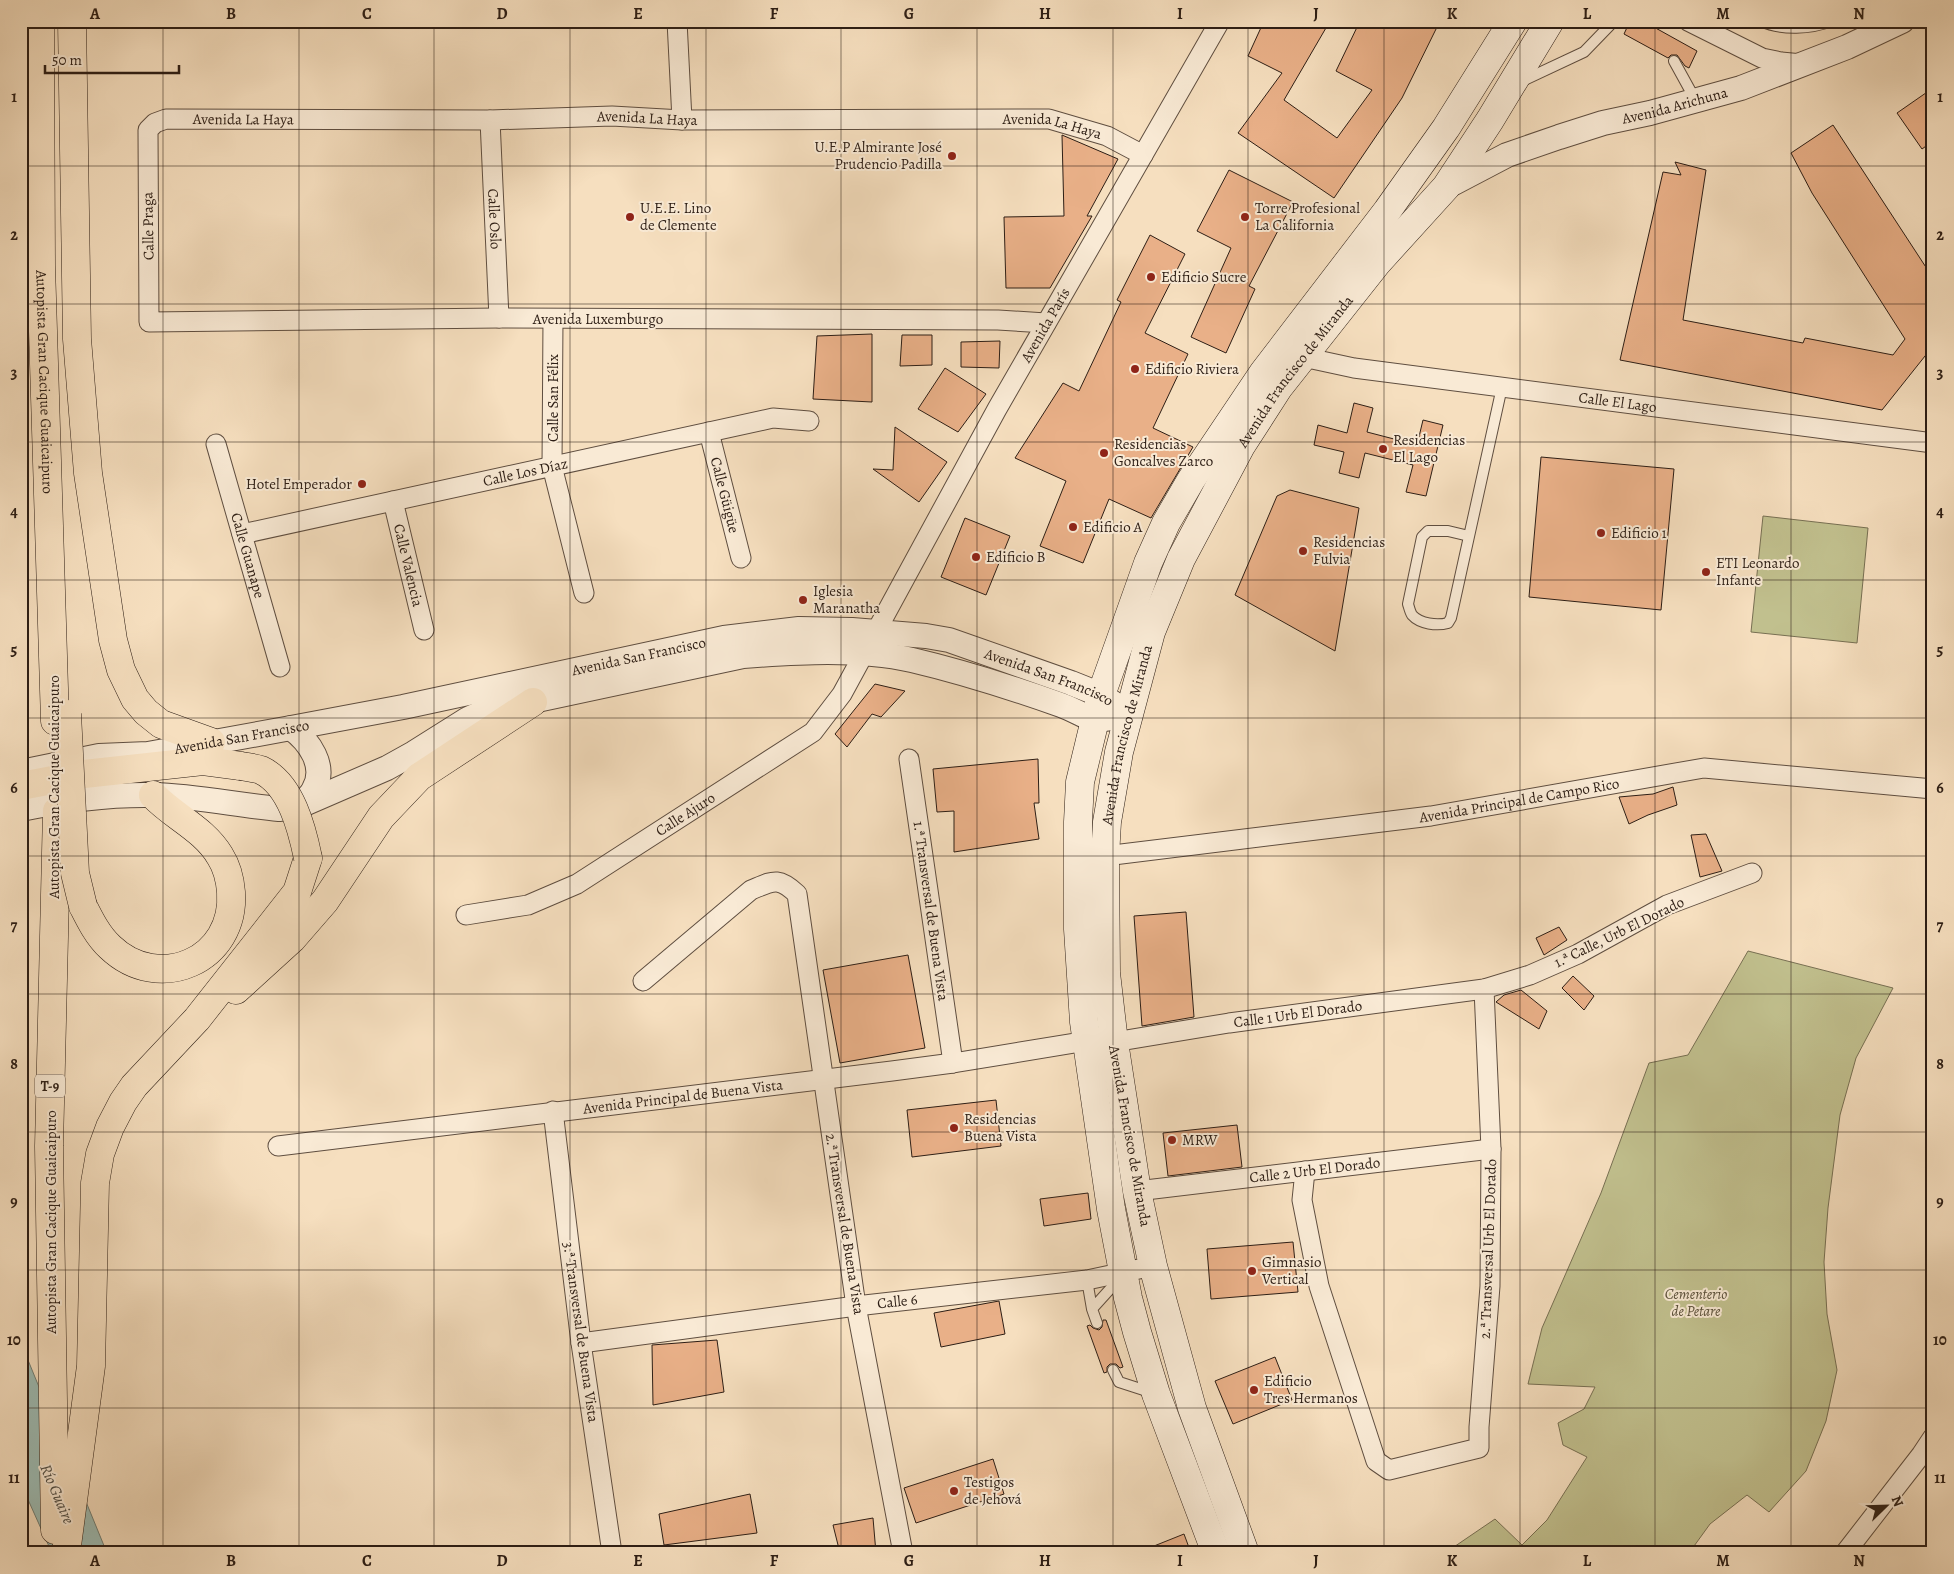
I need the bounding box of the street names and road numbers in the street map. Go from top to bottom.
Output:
street label: Avenida Arichuna [1619,82,1730,129]
street label: Avenida La Haya [595,106,698,130]
street label: Avenida La Haya [192,109,294,129]
street label: Avenida La Haya [1002,109,1104,144]
street label: Calle Oslo [483,188,506,250]
street label: Calle Praga [137,192,159,260]
street label: Autopista Gran Cacique Guaicaipuro [31,269,58,494]
street label: Avenida París [1015,284,1075,367]
street label: Avenida Francisco de Miranda [1232,291,1358,452]
street label: Avenida Luxemburgo [532,309,663,329]
street label: Calle San Félix [543,354,563,442]
street label: Calle El Lago [1577,387,1658,417]
street label: Calle Los Díaz [481,453,570,491]
street label: Calle Güigüe [706,455,744,535]
street label: Calle Guanape [226,510,270,601]
street label: Calle Valencia [389,522,428,609]
street label: Avenida San Francisco [569,632,707,681]
street label: Avenida San Francisco [981,643,1118,711]
street label: Avenida Francisco de Miranda [1097,643,1157,827]
street label: Autopista Gran Cacique Guaicaipuro [44,675,64,900]
street label: Avenida San Francisco [172,715,311,759]
street label: Avenida Principal de Campo Rico [1417,773,1621,827]
street label: Calle Ajuro [652,788,719,841]
street label: 1.ª Transversal de Buena Vista [908,820,954,1002]
street label: 1.ª Calle, Urb El Dorado [1551,892,1687,972]
street label: Calle 1 Urb El Dorado [1232,995,1363,1032]
street label: Avenida Francisco de Miranda [1104,1043,1156,1228]
road number: T-9 [35,1074,65,1098]
street label: Avenida Principal de Buena Vista [581,1074,784,1119]
street label: Autopista Gran Cacique Guaicaipuro [41,1110,61,1335]
street label: 2.ª Transversal de Buena Vista [821,1132,869,1316]
street label: Calle 2 Urb El Dorado [1248,1152,1381,1188]
street label: 2.ª Transversal Urb El Dorado [1475,1158,1501,1340]
street label: 3.ª Transversal de Buena Vista [558,1240,604,1424]
street label: Calle 6 [876,1289,919,1314]

